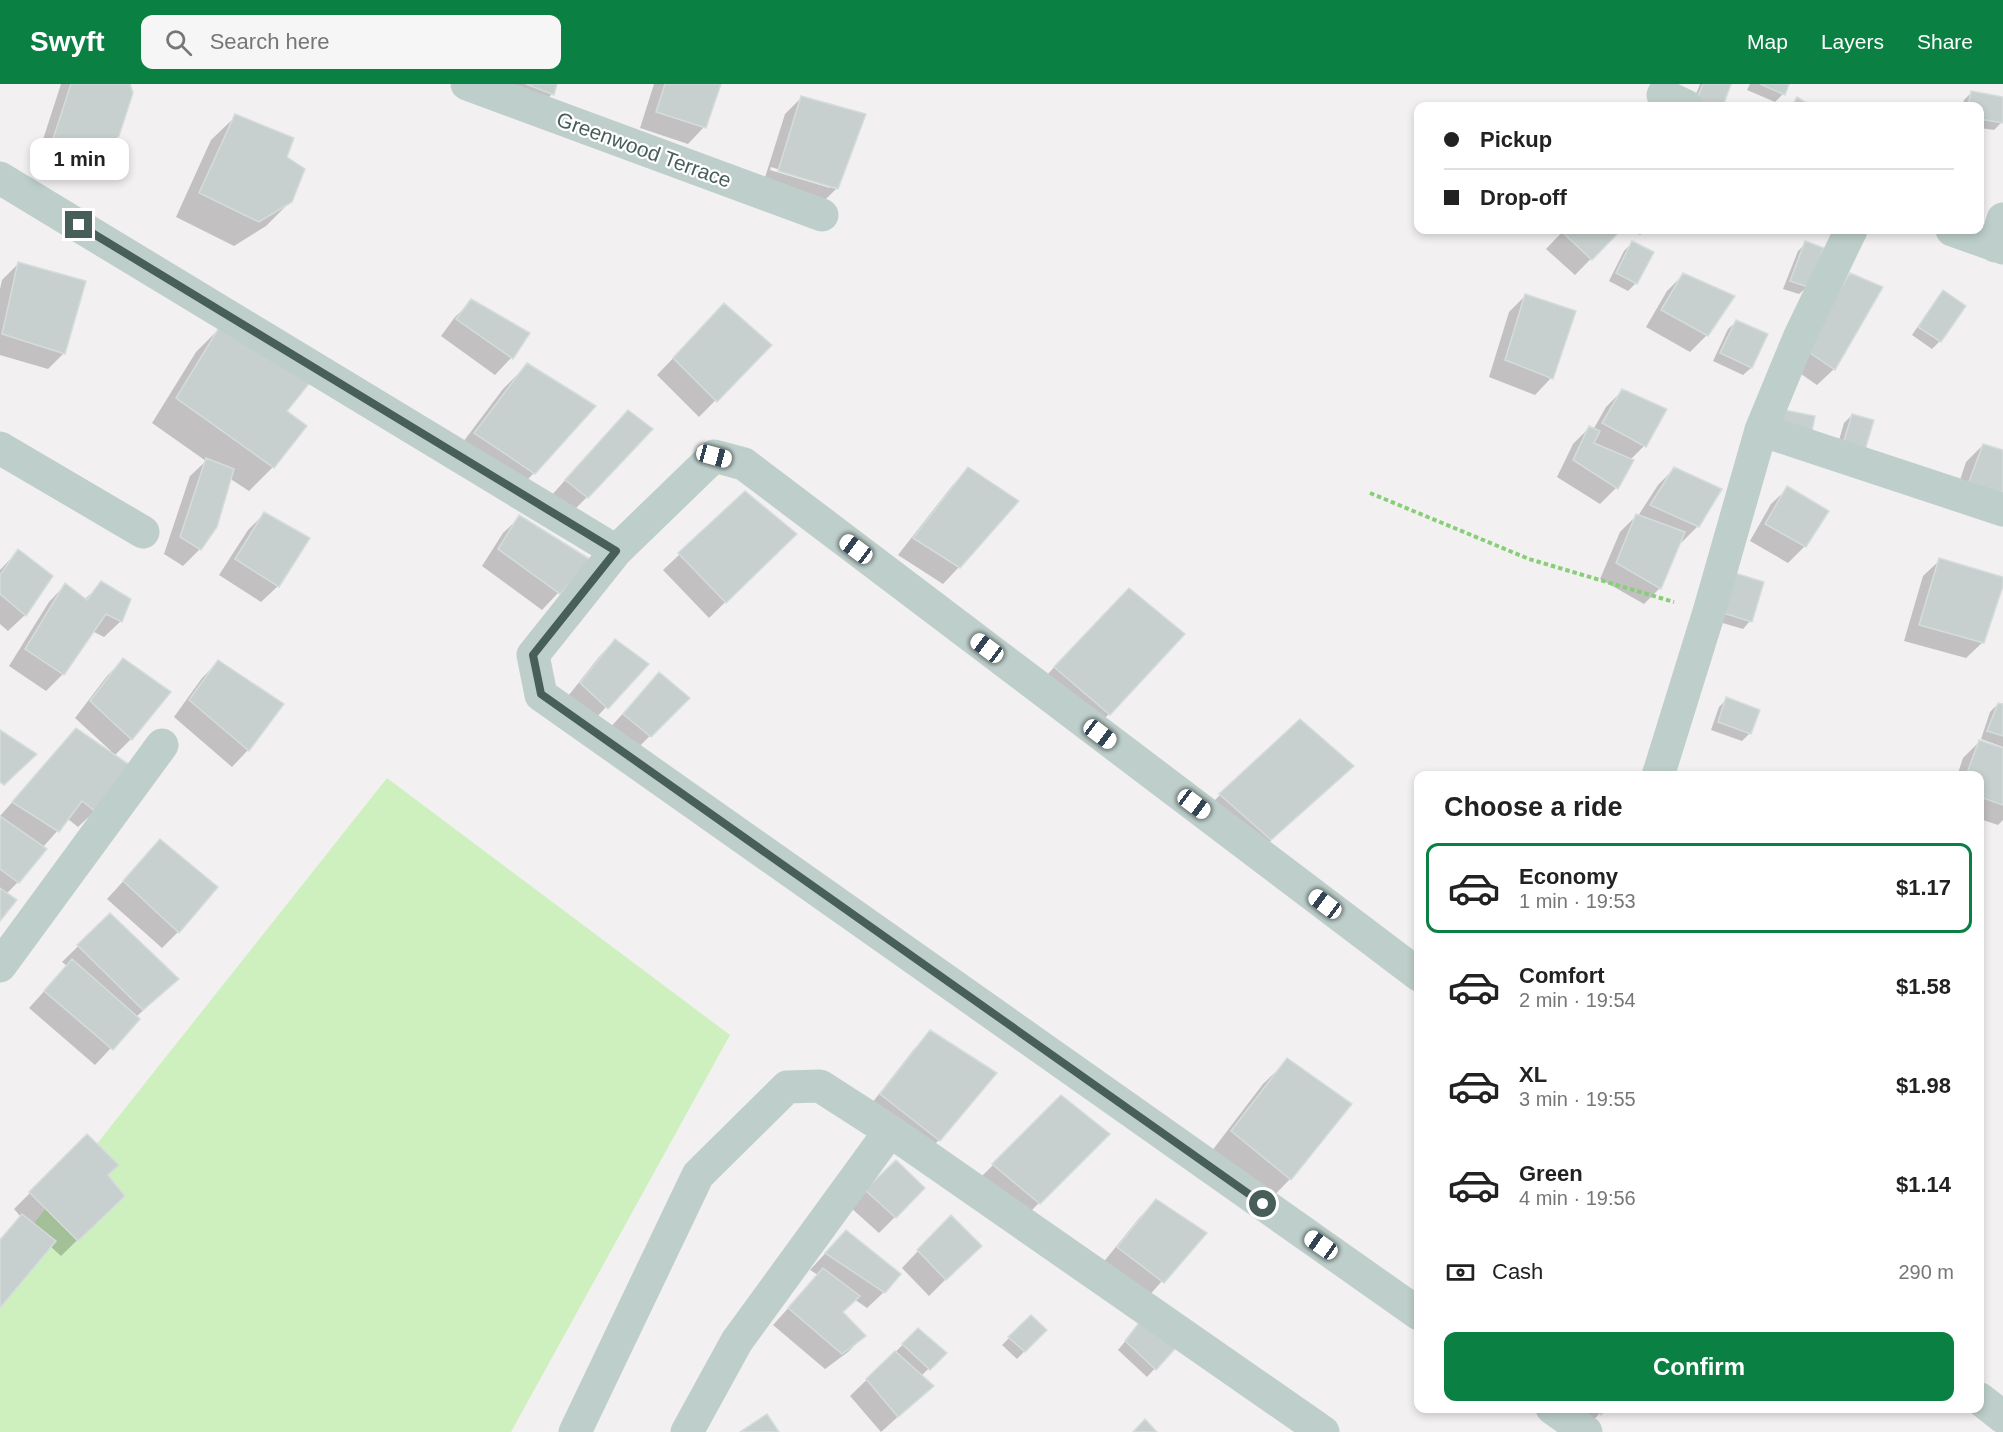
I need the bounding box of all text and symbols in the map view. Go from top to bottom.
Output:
search box [141,15,561,69]
text: Swyft [30,26,105,57]
icon: search [162,26,195,59]
text: Search here [210,29,330,54]
text: Map [1747,30,1788,53]
text: Layers [1821,30,1884,53]
text: Share [1917,30,1973,53]
street label: Greenwood Terrace [554,107,735,192]
text: Pickup [1480,127,1552,152]
callout: 1 min [29,138,128,180]
text: 1 min [53,148,106,170]
text: Drop-off [1480,185,1567,210]
route end [65,211,92,238]
car [694,443,734,469]
car [836,531,876,567]
car [967,630,1007,666]
car [1080,716,1120,752]
car [1174,786,1214,822]
text: Choose a ride [1444,792,1623,822]
icon: car [1447,861,1501,915]
text: Economy [1519,864,1618,889]
text: $1.17 [1896,875,1951,900]
car [1305,886,1345,922]
text: 1 min · 19:53 [1519,890,1636,912]
icon: car [1447,960,1501,1014]
text: Comfort [1519,963,1605,988]
text: $1.58 [1896,974,1951,999]
text: 2 min · 19:54 [1519,989,1636,1011]
icon: car [1447,1059,1501,1113]
text: XL [1519,1062,1547,1087]
text: $1.98 [1896,1073,1951,1098]
text: 3 min · 19:55 [1519,1088,1636,1110]
icon: car [1447,1158,1501,1212]
text: Green [1519,1161,1583,1186]
text: $1.14 [1896,1172,1951,1197]
text: 4 min · 19:56 [1519,1187,1636,1209]
route start [1249,1190,1276,1217]
car [1301,1227,1341,1263]
icon: cash [1444,1256,1477,1289]
text: Cash [1492,1259,1543,1284]
text: 290 m [1898,1261,1954,1283]
button: Confirm [1444,1332,1954,1401]

